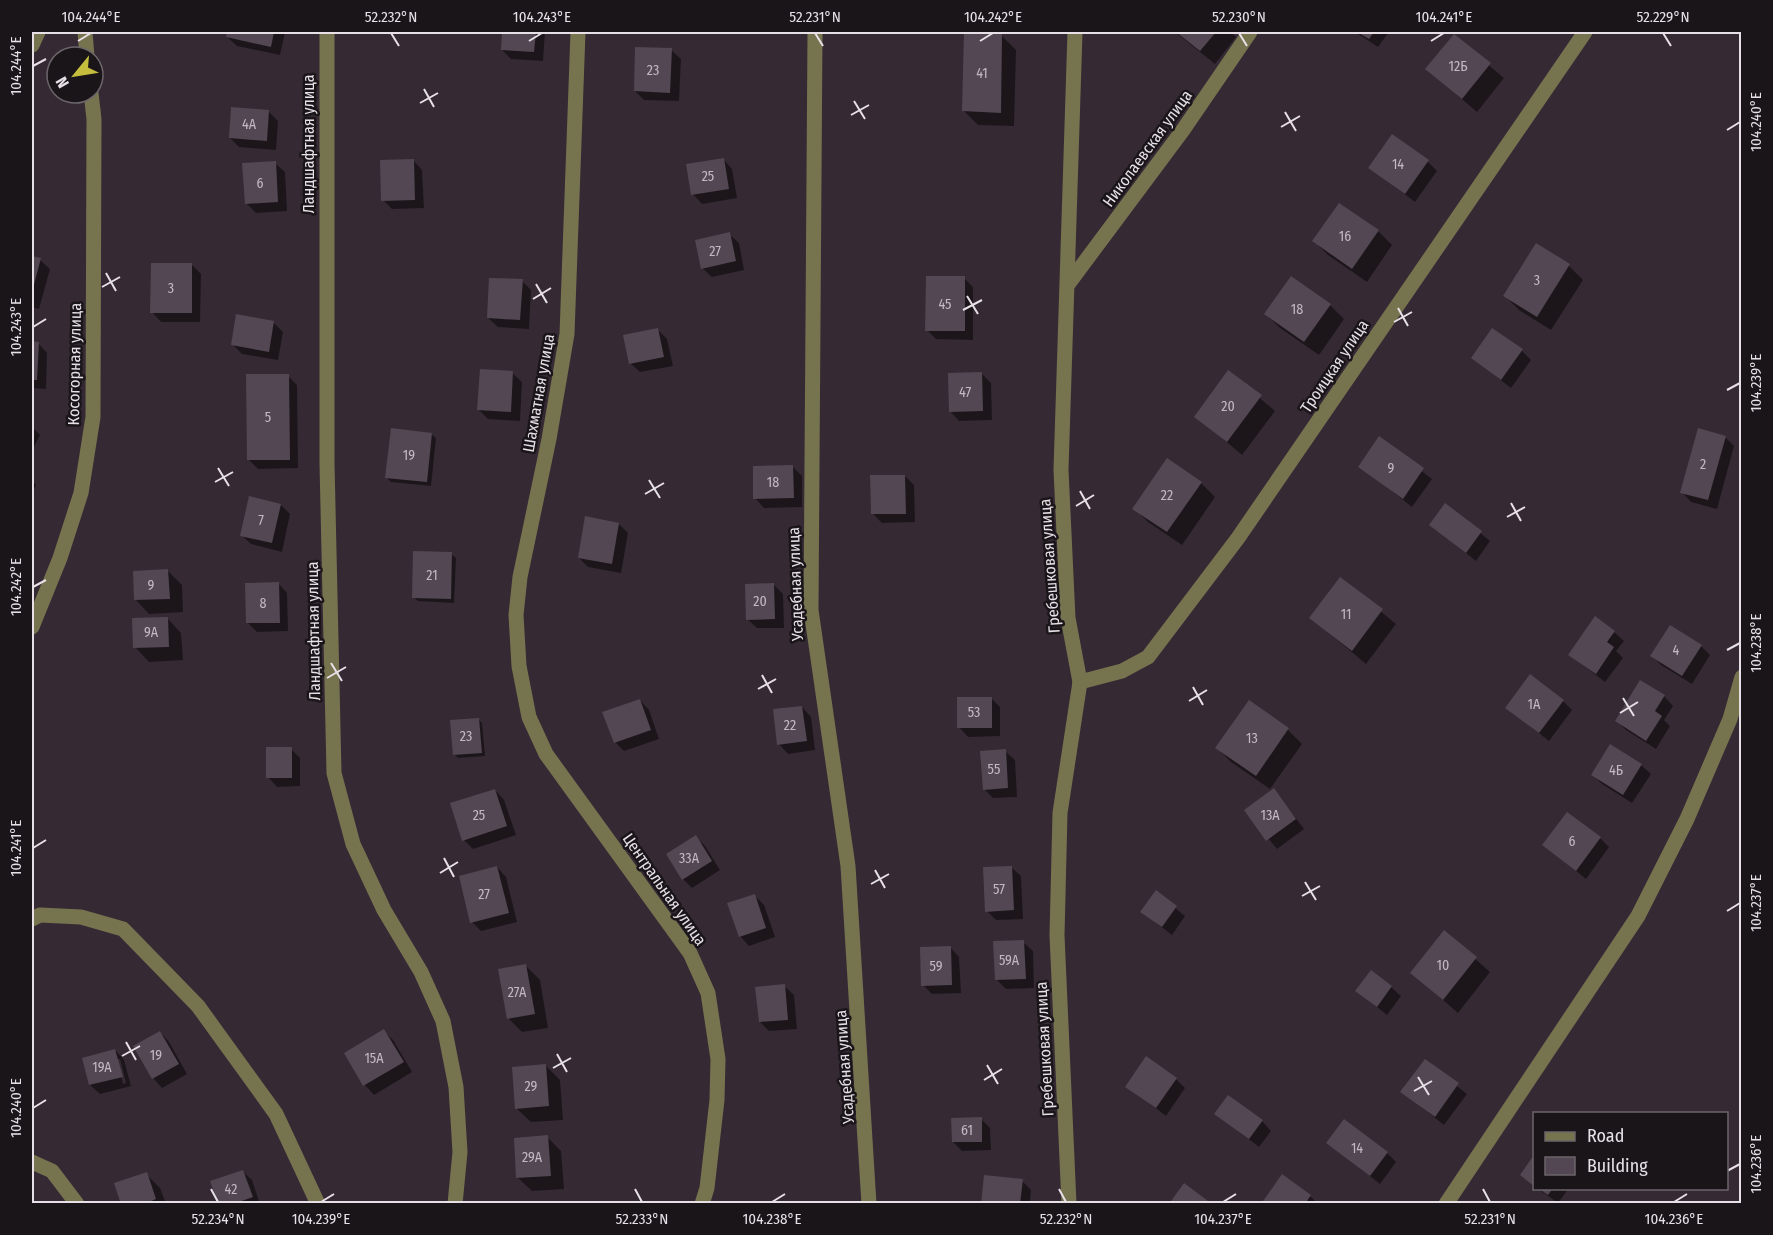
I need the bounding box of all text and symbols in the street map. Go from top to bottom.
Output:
text: 104.244°E [61,8,121,26]
text: 52.232°N [365,8,417,26]
text: 104.243°E [513,8,571,26]
text: 52.231°N [789,8,841,26]
text: 104.242°E [964,8,1022,26]
text: 52.230°N [1212,8,1266,26]
text: 104.241°E [1416,8,1472,26]
text: 52.229°N [1636,8,1690,26]
text: 104.244°E [7,36,25,96]
north arrow [45,45,105,105]
house number: 12Б [1449,58,1467,75]
house number: 23 [647,62,659,79]
house number: 41 [976,65,988,82]
text: N [52,73,73,91]
street label: Ландшафтная улица [299,74,318,214]
street label: Николаевская улица [1099,86,1196,210]
text: 104.240°E [1747,92,1765,152]
house number: 4А [242,116,257,133]
house number: 14 [1392,156,1404,173]
house number: 25 [702,168,714,185]
house number: 6 [257,175,264,192]
house number: 16 [1339,228,1351,245]
house number: 27 [709,243,721,260]
house number: 3 [1534,272,1540,289]
house number: 3 [168,280,174,297]
house number: 45 [938,296,952,313]
text: 104.243°E [7,298,25,356]
house number: 18 [1291,301,1303,318]
street label: Косогорная улица [64,302,85,425]
street label: Троицкая улица [1296,316,1373,416]
street label: Шахматная улица [519,332,558,454]
text: 104.239°E [1747,354,1765,412]
house number: 47 [959,384,971,401]
house number: 20 [1221,398,1235,415]
house number: 5 [265,409,271,426]
house number: 19 [403,447,415,464]
house number: 2 [1700,456,1706,473]
house number: 9 [1388,460,1395,477]
house number: 18 [767,474,779,491]
house number: 22 [1161,487,1173,504]
street label: Гребешковая улица [1035,498,1064,634]
house number: 7 [258,512,264,529]
street label: Усадебная улица [784,527,807,642]
text: 104.242°E [7,558,25,616]
street label: Ландшафтная улица [303,561,324,701]
house number: 21 [426,567,438,584]
house number: 9 [148,577,155,594]
house number: 20 [753,593,767,610]
house number: 8 [260,595,267,612]
house number: 11 [1341,606,1351,623]
text: 104.238°E [1747,613,1765,673]
house number: 9А [144,624,159,641]
house number: 4 [1673,642,1680,659]
house number: 1А [1528,696,1541,713]
house number: 53 [968,704,980,721]
house number: 22 [784,717,796,734]
house number: 23 [460,728,472,745]
house number: 13 [1246,730,1258,747]
house number: 55 [988,761,1000,778]
house number: 4Б [1609,762,1623,779]
house number: 25 [473,807,485,824]
house number: 13А [1260,807,1280,824]
text: 104.241°E [7,820,25,876]
street label: Центральная улица [619,830,710,949]
house number: 6 [1569,833,1576,850]
house number: 33А [679,850,700,867]
text: 104.237°E [1747,874,1765,932]
house number: 57 [993,881,1005,898]
house number: 27 [478,886,490,903]
house number: 59А [999,952,1020,969]
house number: 10 [1437,957,1449,974]
house number: 59 [929,958,943,975]
street label: Гребешковая улица [1031,981,1058,1117]
house number: 27А [508,984,527,1001]
street label: Усадебная улица [831,1009,858,1126]
house number: 19 [150,1047,162,1064]
house number: 15А [364,1050,384,1067]
house number: 19А [92,1059,112,1076]
text: 104.240°E [7,1078,25,1138]
house number: 29 [525,1078,538,1095]
legend [1533,1112,1728,1190]
house number: 61 [961,1122,973,1139]
text: Road [1587,1125,1624,1147]
text: 104.236°E [1747,1135,1765,1193]
house number: 14 [1351,1140,1363,1157]
house number: 29А [522,1149,543,1166]
text: Building [1587,1155,1648,1177]
house number: 42 [225,1181,237,1198]
text: 52.234°N [191,1210,245,1228]
text: 104.239°E [292,1210,350,1228]
text: 52.233°N [616,1210,668,1228]
text: 104.238°E [742,1210,802,1228]
text: 52.232°N [1040,1210,1092,1228]
text: 104.237°E [1194,1210,1252,1228]
text: 52.231°N [1464,1210,1516,1228]
text: 104.236°E [1645,1210,1703,1228]

